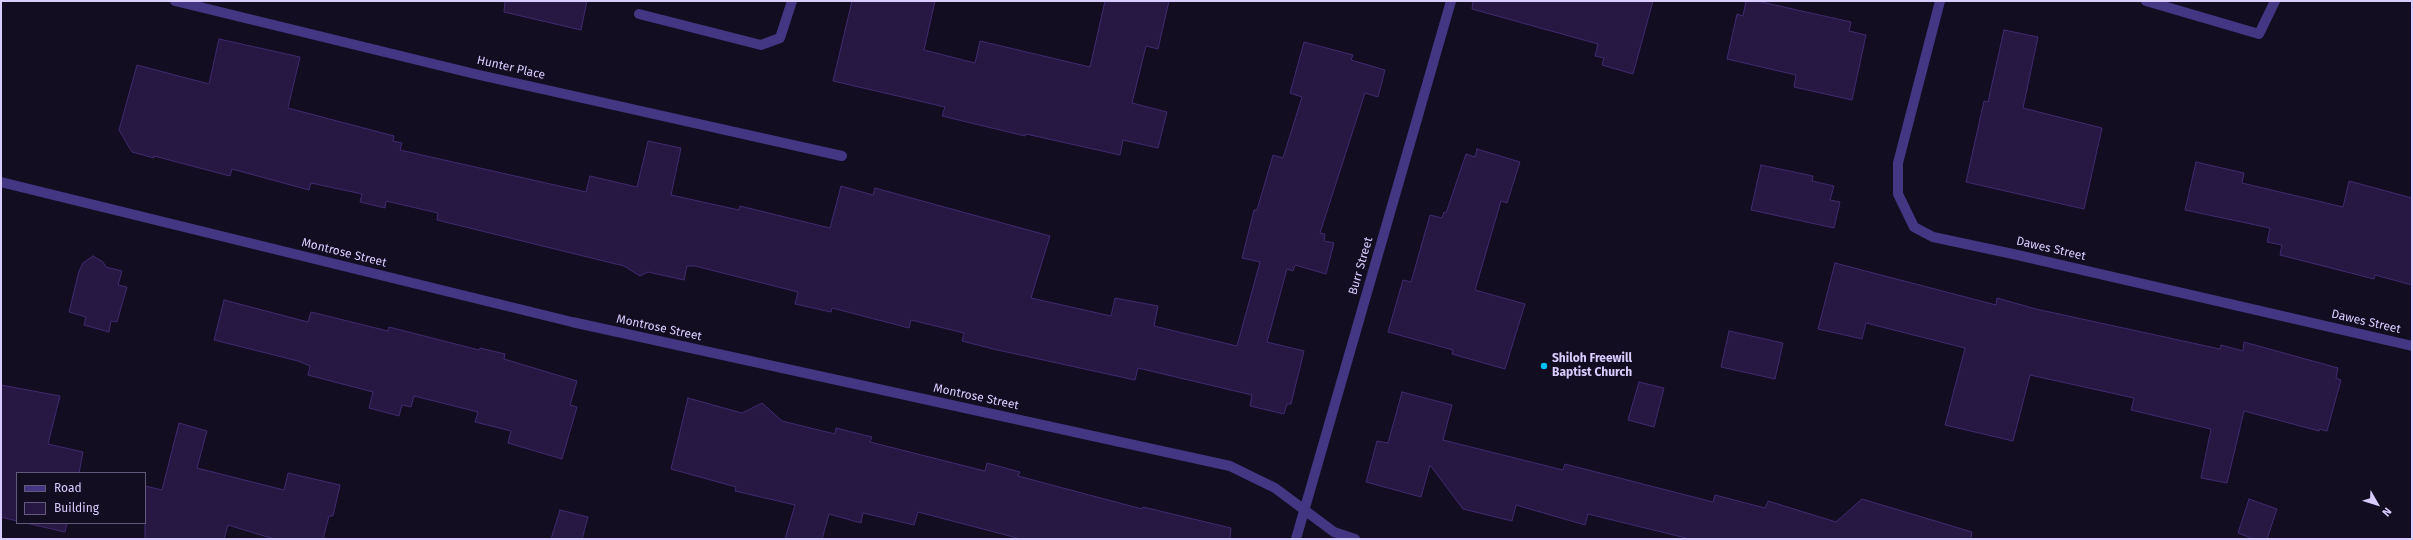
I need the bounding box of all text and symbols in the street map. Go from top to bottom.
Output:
street label: Hunter Place [475,53,547,83]
street label: Dawes Street [2015,234,2087,264]
street label: Montrose Street [300,236,388,270]
street label: Burr Street [1346,236,1376,296]
street label: Dawes Street [2330,307,2402,337]
street label: Montrose Street [615,312,703,344]
place label: Shiloh Freewill Baptist Church [1552,352,1632,380]
marker: Shiloh Freewill Baptist Church [1539,361,1549,371]
street label: Montrose Street [932,381,1020,413]
legend [16,472,146,524]
text: Road [54,481,82,495]
north arrow [2357,484,2397,524]
text: Building [54,501,99,515]
text: N [2379,505,2394,519]

